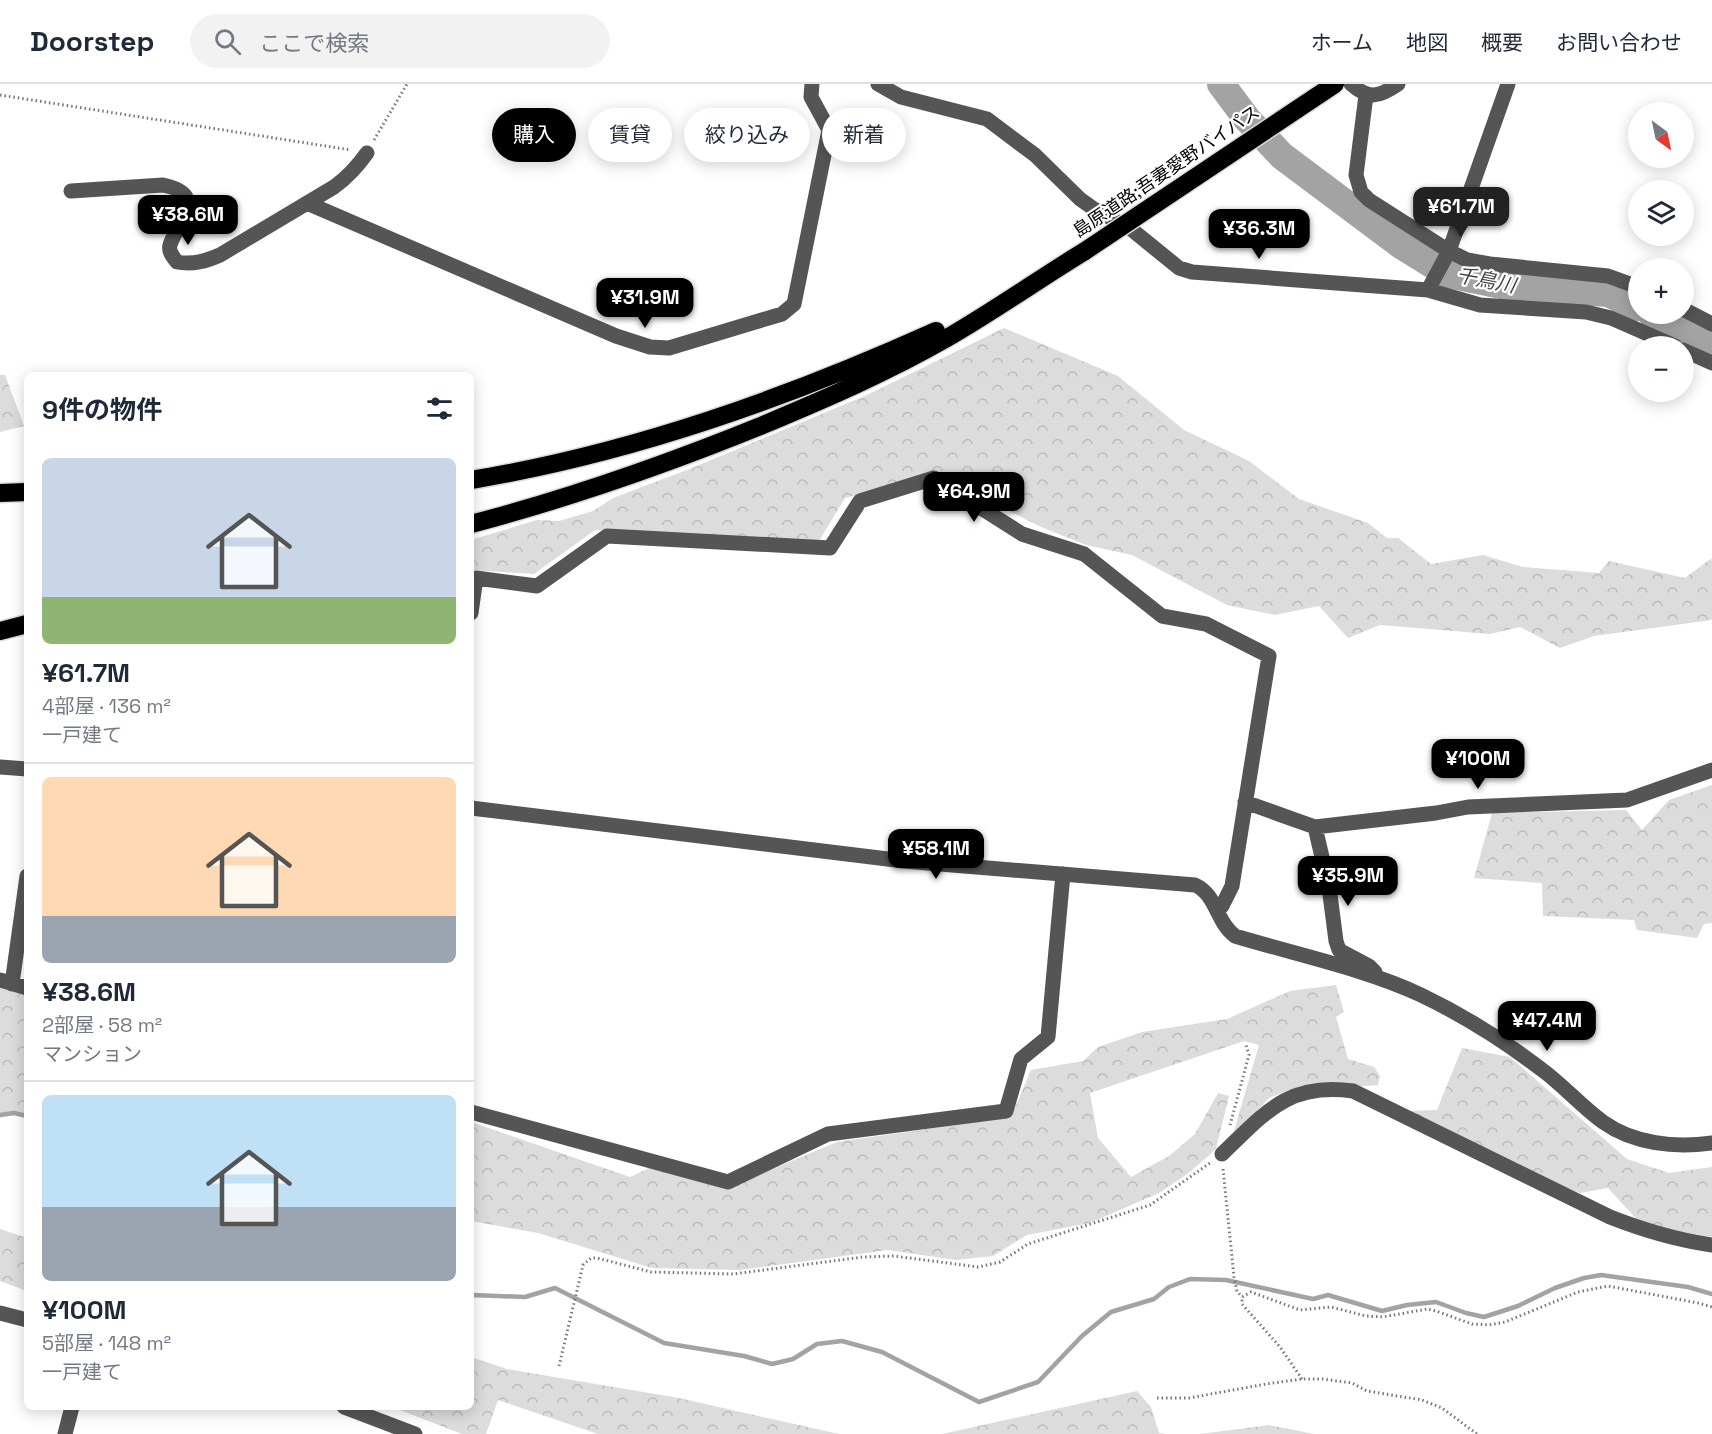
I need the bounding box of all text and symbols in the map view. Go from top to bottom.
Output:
search box [190,14,610,68]
text: Doorstep [30,23,154,59]
icon: search [211,25,244,58]
text: ここで検索 [259,29,369,57]
text: ホーム [1311,29,1373,56]
text: 地図 [1406,29,1448,56]
text: 概要 [1481,29,1523,56]
text: お問い合わせ [1556,29,1682,56]
street label: 島原道路;吾妻愛野バイパス [1068,100,1264,242]
north arrow [1628,102,1694,168]
map controls [1628,102,1694,402]
chip: 購入 [492,108,576,162]
chip: 賃貸 [588,108,672,162]
chip: 絞り込み [684,108,810,162]
chip: 新着 [822,108,906,162]
button: layers [1628,180,1694,246]
pin: ¥61.7M [1412,187,1510,238]
text: ¥61.7M [1427,193,1495,219]
pin: ¥38.6M [139,195,237,246]
text: ¥38.6M [152,201,224,227]
pin: ¥36.3M [1210,209,1308,260]
text: ¥36.3M [1223,215,1295,241]
button: + [1628,258,1694,324]
water label: 千鳥川 [1454,262,1520,299]
pin: ¥31.9M [596,278,694,329]
text: ¥31.9M [610,284,680,310]
button: − [1628,336,1694,402]
icon: filters [423,392,456,425]
text: 9件の物件 [42,393,162,427]
pin: ¥64.9M [925,472,1023,523]
text: ¥64.9M [937,478,1011,504]
icon: home [195,497,303,605]
text: ¥61.7M [42,656,130,690]
text: 4部屋 · 136 m² [42,693,171,719]
text: 一戸建て [42,722,122,748]
pin: ¥100M [1436,739,1520,790]
text: ¥100M [1446,745,1511,771]
icon: home [195,816,303,924]
pin: ¥58.1M [887,829,985,880]
text: ¥58.1M [902,835,970,861]
pin: ¥35.9M [1299,856,1397,907]
text: ¥35.9M [1312,862,1384,888]
text: ¥38.6M [42,975,136,1009]
pin: ¥47.4M [1498,1001,1596,1052]
text: ¥47.4M [1512,1007,1582,1033]
text: 2部屋 · 58 m² [42,1012,162,1038]
text: マンション [42,1041,142,1067]
icon: home [195,1134,303,1242]
text: ¥100M [42,1293,127,1327]
text: 5部屋 · 148 m² [42,1330,171,1356]
text: 一戸建て [42,1359,122,1385]

